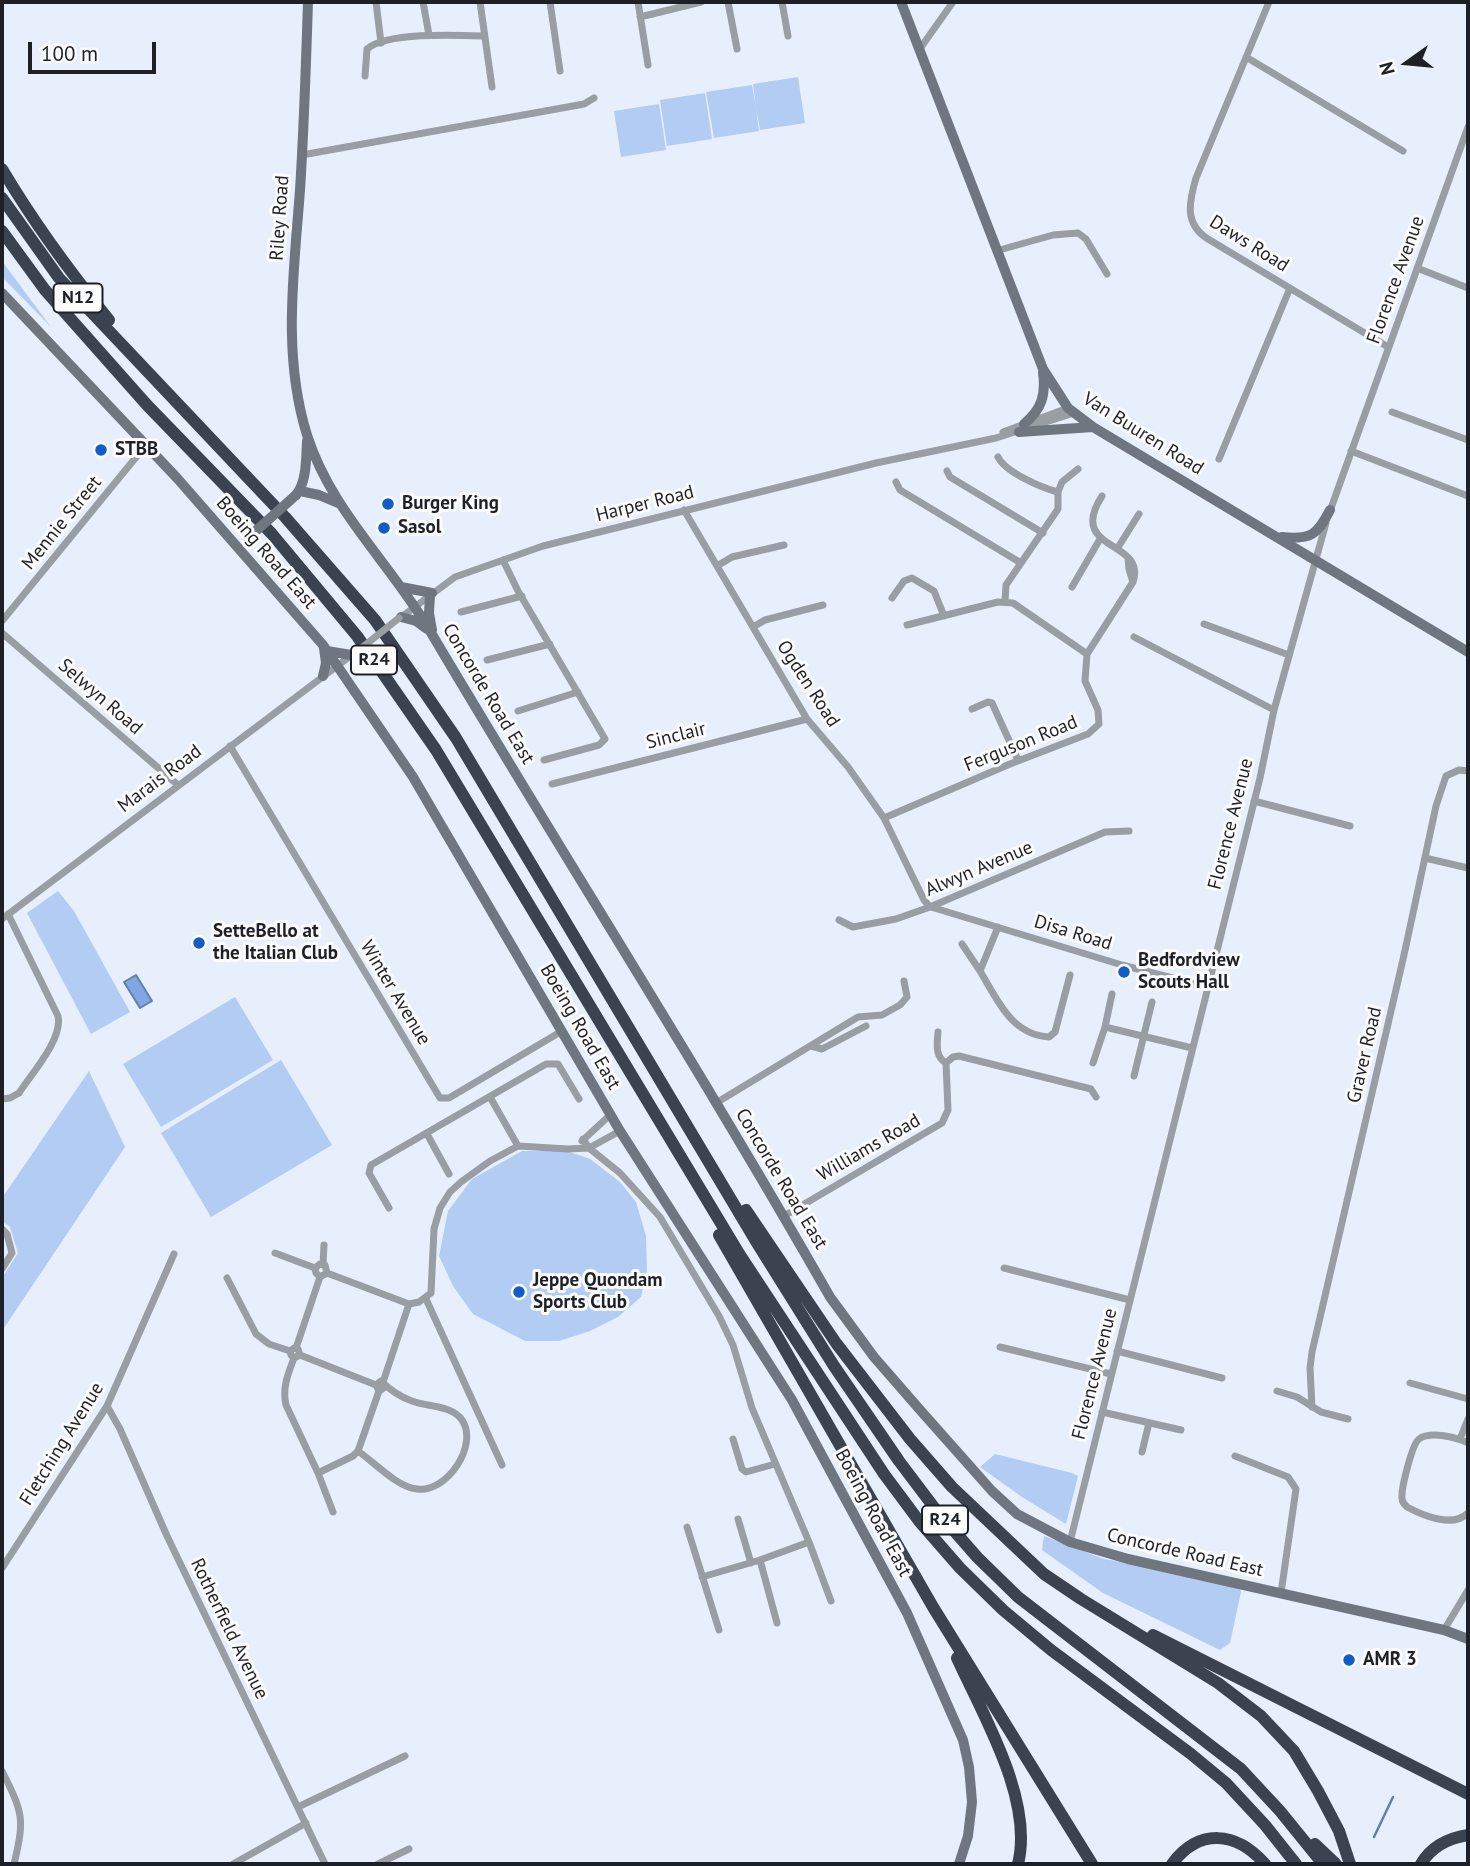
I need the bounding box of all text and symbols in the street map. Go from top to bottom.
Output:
scale bar [32,28,159,72]
north arrow [1372,28,1442,98]
text: 100 m [41,40,98,67]
text: N [1374,59,1400,78]
street label: Riley Road [266,175,294,261]
street label: Daws Road [1205,211,1293,277]
street label: Florence Avenue [1362,213,1430,347]
road number: N12 [54,284,102,312]
street label: Van Buuren Road [1078,388,1208,480]
place label: STBB [115,439,158,461]
marker: STBB [93,442,109,458]
street label: Mennie Street [17,472,107,574]
street label: Harper Road [594,481,696,527]
street label: Boeing Road East [211,492,321,614]
place label: Burger King [402,493,499,515]
marker: Burger King [380,496,396,512]
place label: Sasol [398,517,441,539]
marker: Sasol [376,520,392,536]
street label: Concorde Road East [437,620,539,768]
street label: Ogden Road [772,636,844,732]
road number: R24 [351,646,397,674]
street label: Selwyn Road [53,654,147,740]
street label: Ferguson Road [961,711,1081,777]
street label: Sinclair [644,718,708,754]
street label: Marais Road [114,740,206,818]
street label: Florence Avenue [1204,756,1258,892]
street label: Alwyn Avenue [922,836,1036,902]
street label: Disa Road [1031,910,1115,956]
place label: SetteBello at the Italian Club [213,921,338,965]
marker: SetteBello at the Italian Club [191,935,207,951]
street label: Winter Avenue [355,937,435,1049]
place label: Bedfordview Scouts Hall [1138,950,1240,994]
street label: Boeing Road East [535,960,625,1094]
marker: Bedfordview Scouts Hall [1116,964,1132,980]
street label: Graver Road [1343,1005,1387,1105]
street label: Concorde Road East [730,1105,832,1253]
street label: Williams Road [813,1109,925,1187]
place label: Jeppe Quondam Sports Club [533,1270,662,1314]
marker: Jeppe Quondam Sports Club [511,1284,527,1300]
street label: Florence Avenue [1068,1306,1122,1442]
street label: Fletching Avenue [15,1378,109,1510]
street label: Boeing Road East [830,1445,916,1581]
road number: R24 [922,1506,968,1534]
street label: Concorde Road East [1105,1524,1265,1582]
street label: Rotherfield Avenue [185,1555,273,1703]
place label: AMR 3 [1363,1649,1417,1671]
marker: AMR 3 [1341,1652,1357,1668]

